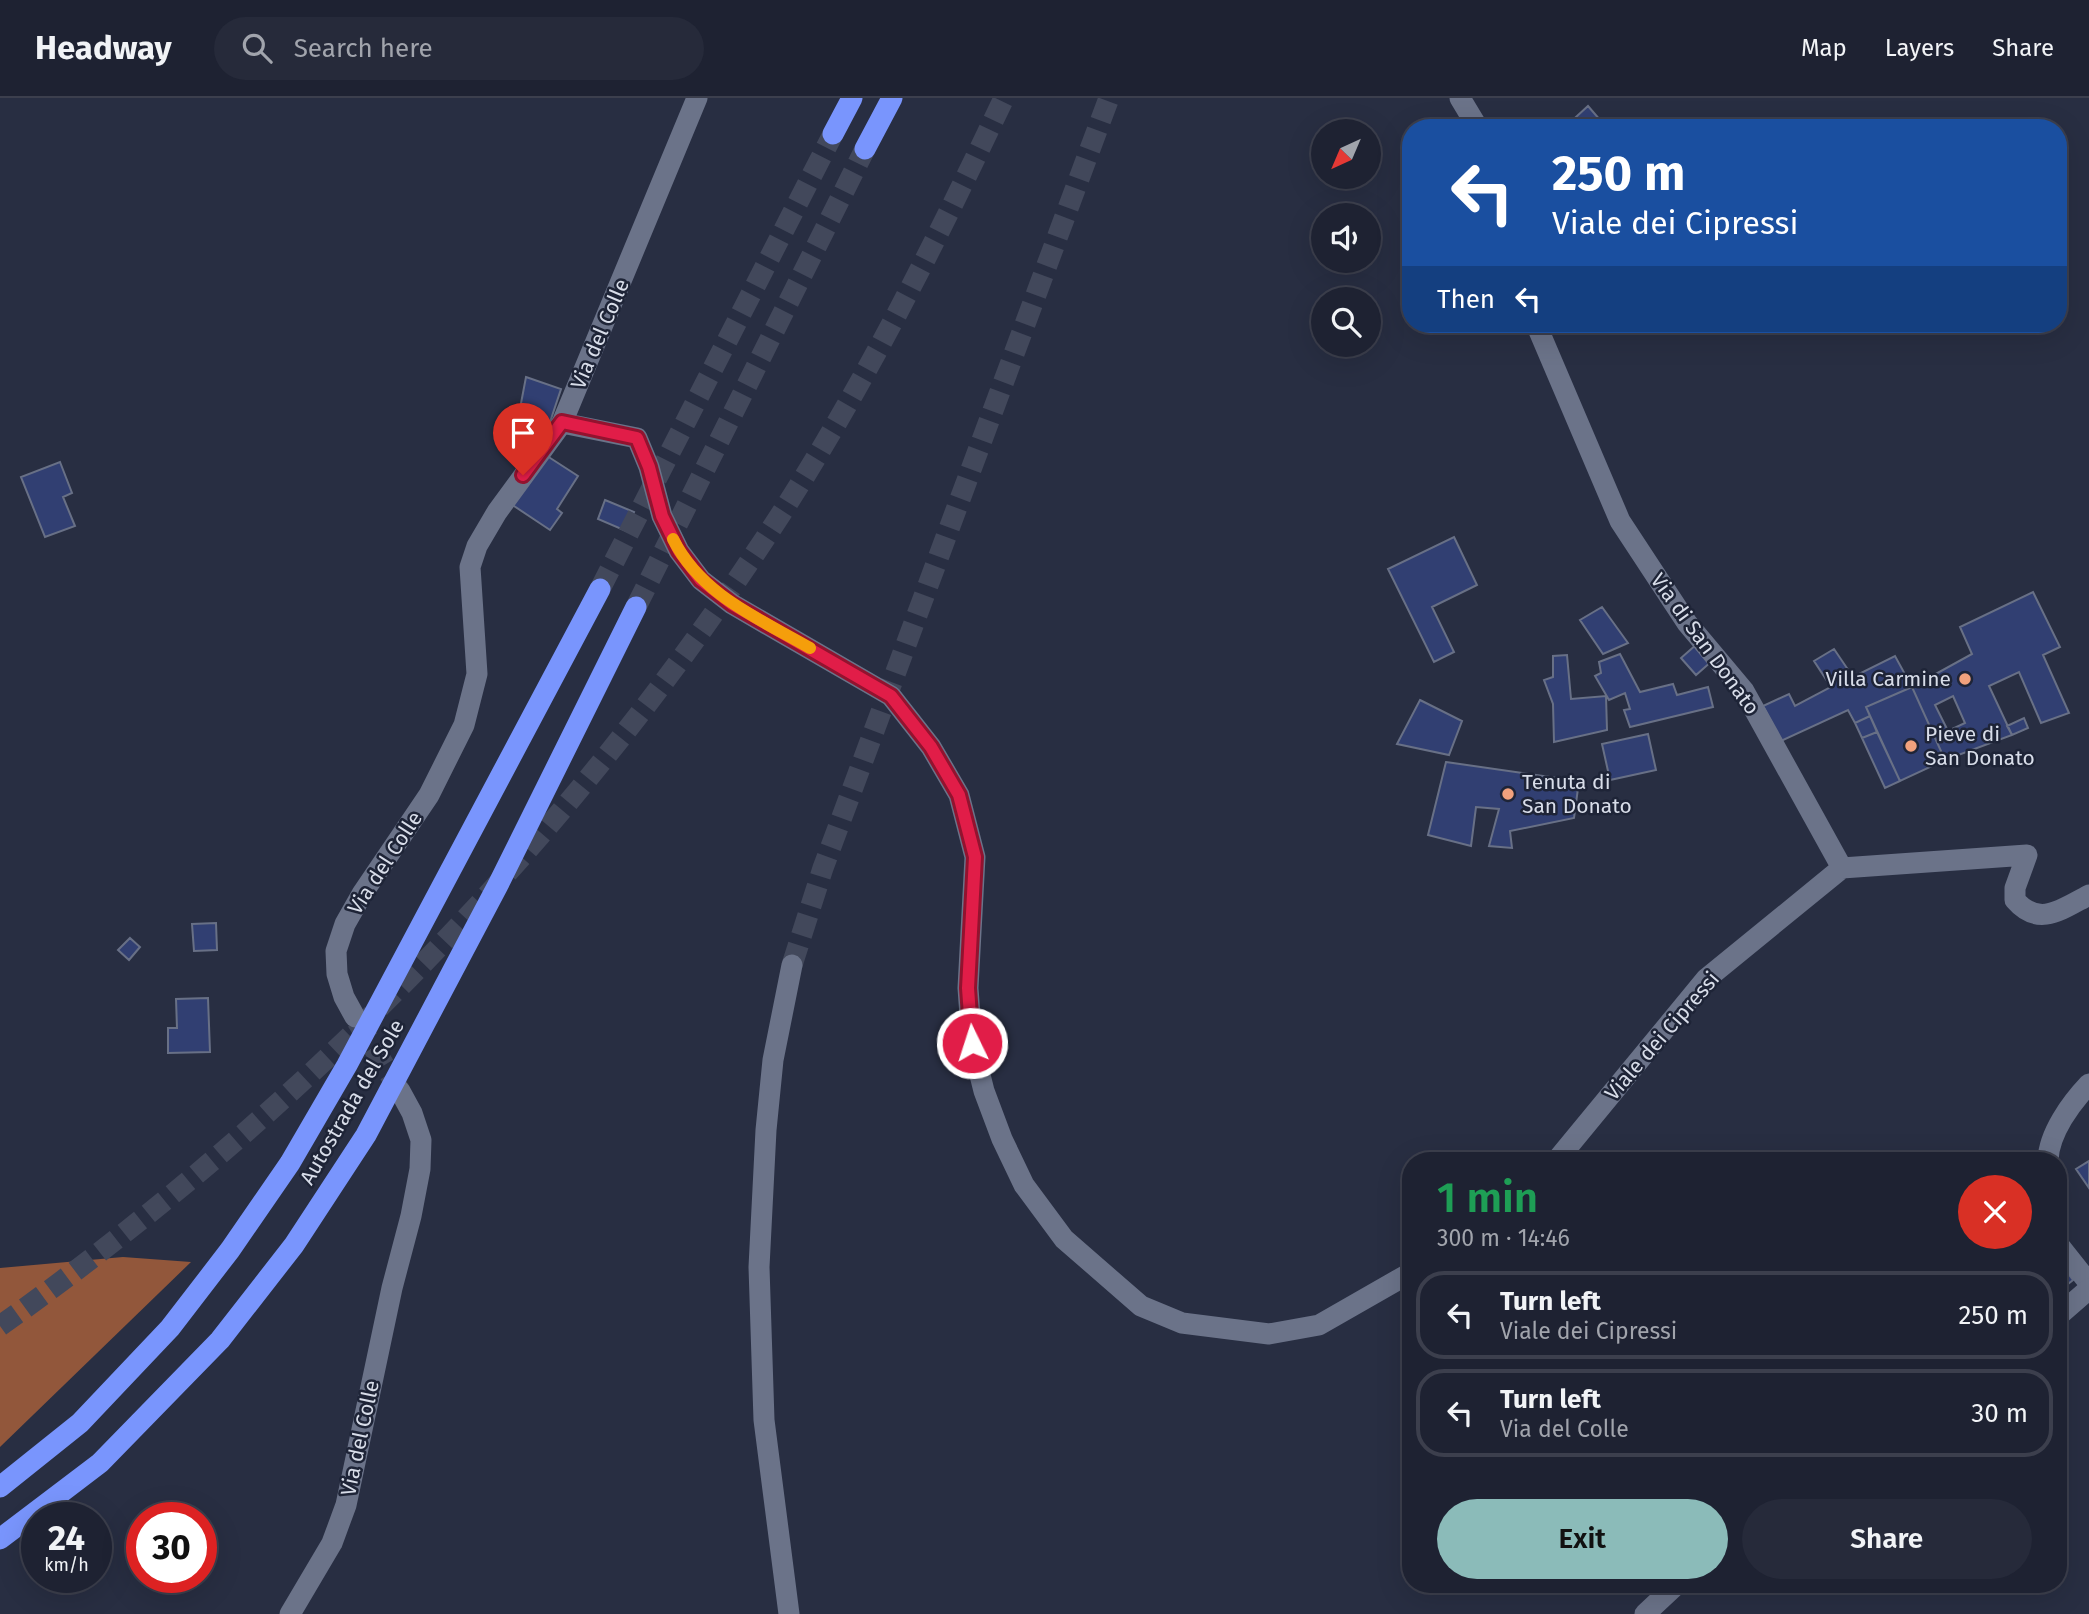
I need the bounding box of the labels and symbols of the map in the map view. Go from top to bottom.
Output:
north arrow [1311,119,1381,189]
street label: Via del Colle [565,275,635,393]
pin [493,403,553,475]
street label: Via di San Donato [1645,568,1765,720]
place label: Villa Carmine [1825,666,1951,692]
marker: Villa Carmine [1957,671,1973,687]
place label: Pieve di San Donato [1925,721,2035,771]
marker: Pieve di San Donato [1903,738,1919,754]
place label: Tenuta di San Donato [1522,769,1632,819]
marker: Tenuta di San Donato [1500,786,1516,802]
street label: Via del Colle [342,807,428,919]
street label: Viale dei Cipressi [1599,966,1725,1106]
position arrow [935,1006,1009,1080]
street label: Autostrada del Sole [294,1015,410,1189]
street label: Via del Colle [335,1378,385,1498]
speed limit sign: 30 [126,1502,217,1593]

